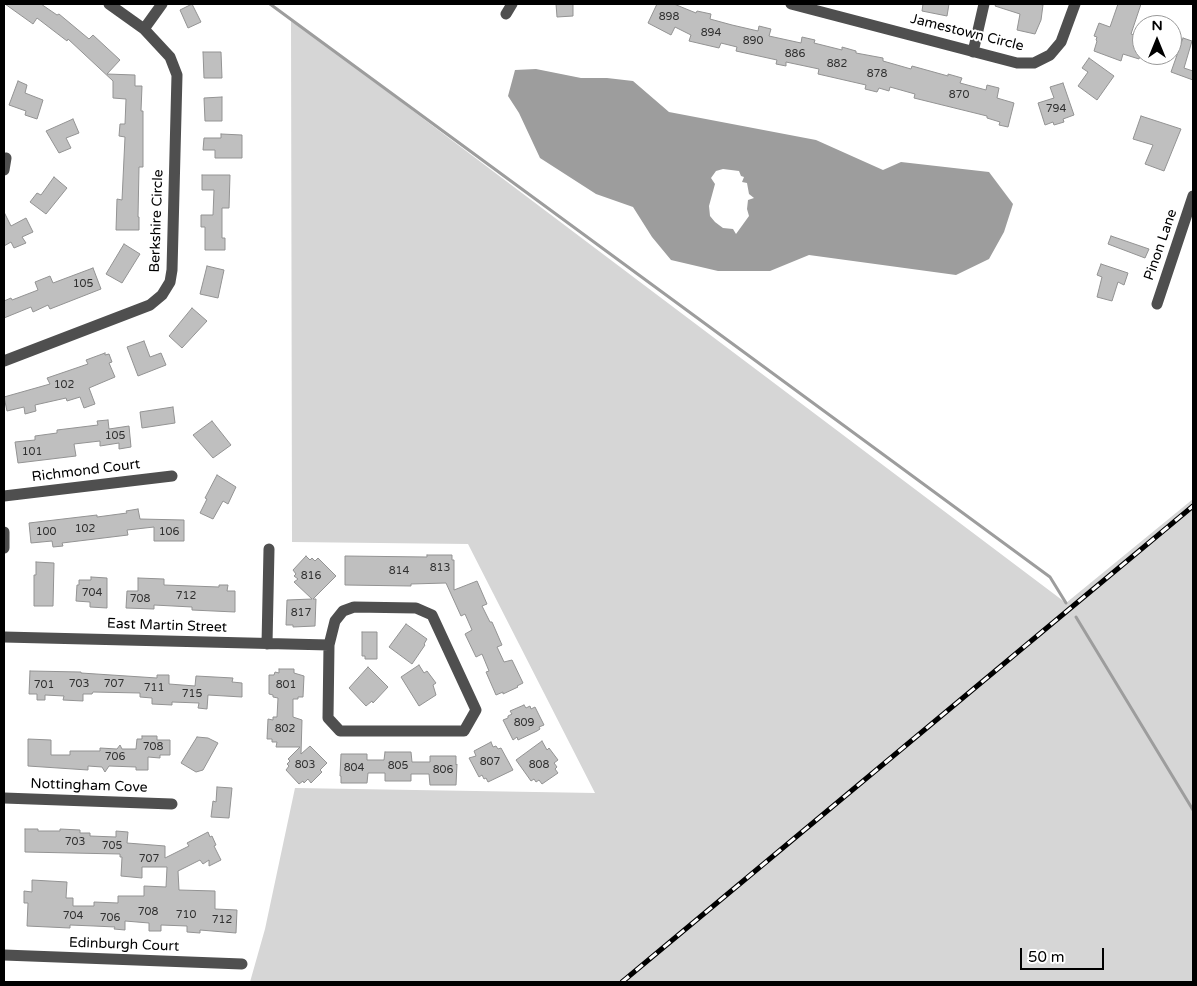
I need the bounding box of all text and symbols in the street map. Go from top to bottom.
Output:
house number: 898 [659,10,679,24]
street label: Jamestown Circle [909,11,1025,55]
north arrow [1132,15,1182,65]
text: N [1151,17,1163,34]
house number: 894 [701,26,721,40]
house number: 890 [743,34,763,48]
house number: 886 [785,47,805,61]
house number: 882 [827,57,847,71]
house number: 878 [867,67,887,81]
house number: 870 [949,88,969,102]
house number: 794 [1046,102,1066,116]
street label: Berkshire Circle [147,169,167,273]
street label: Pinon Lane [1141,207,1181,283]
house number: 105 [73,277,93,291]
house number: 102 [54,378,74,392]
house number: 105 [105,429,125,443]
house number: 101 [22,445,42,459]
street label: Richmond Court [31,456,141,486]
house number: 102 [75,522,95,536]
house number: 100 [36,525,56,539]
house number: 106 [159,525,179,539]
house number: 813 [430,561,450,575]
house number: 814 [389,564,409,578]
house number: 816 [301,569,321,583]
house number: 704 [82,586,102,600]
house number: 712 [176,589,196,603]
house number: 708 [130,592,150,606]
house number: 817 [291,606,311,620]
street label: East Martin Street [107,616,227,636]
house number: 703 [69,677,89,691]
house number: 707 [104,677,124,691]
house number: 701 [34,678,54,692]
house number: 801 [276,678,296,692]
house number: 711 [144,681,164,695]
house number: 715 [182,687,202,701]
house number: 809 [514,716,534,730]
house number: 802 [275,722,295,736]
house number: 708 [143,740,163,754]
house number: 706 [105,750,125,764]
house number: 807 [480,755,500,769]
house number: 803 [295,758,315,772]
house number: 808 [529,758,549,772]
house number: 805 [388,759,408,773]
house number: 804 [344,761,364,775]
house number: 806 [433,763,453,777]
street label: Nottingham Cove [30,776,148,796]
house number: 703 [65,835,85,849]
house number: 705 [102,839,122,853]
house number: 707 [139,852,159,866]
house number: 708 [138,905,158,919]
house number: 710 [176,908,196,922]
house number: 704 [63,909,83,923]
house number: 706 [100,911,120,925]
house number: 712 [212,913,232,927]
street label: Edinburgh Court [69,935,179,955]
scale bar [1022,938,1106,970]
text: 50 m [1028,948,1065,966]

